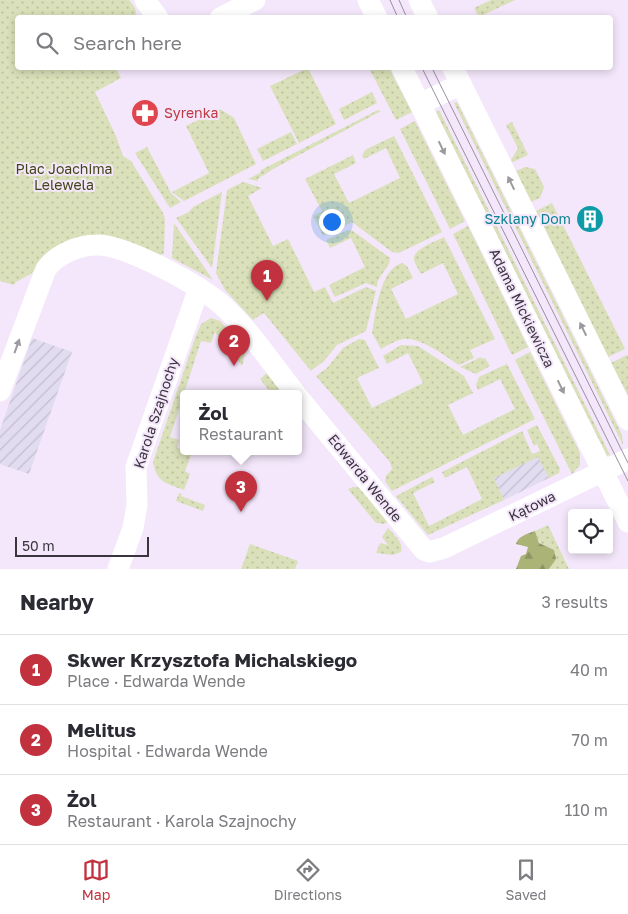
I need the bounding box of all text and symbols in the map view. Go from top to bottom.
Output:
search box [15,15,613,70]
icon: search [33,29,61,57]
text: Search here [73,31,182,54]
pharmacy icon: Syrenka [130,98,160,128]
place label: Syrenka [164,104,218,121]
one-way arrow [438,140,446,155]
park label: Plac Joachima Lelewela [15,160,113,193]
one-way arrow [506,176,515,191]
building icon: Szklany Dom [575,204,605,234]
your location [319,209,345,235]
place label: Szklany Dom [484,210,571,227]
street label: Adama Mickiewicza [486,245,559,370]
pin: 1 [251,260,283,301]
one-way arrow [579,322,587,336]
pin: 2 [218,325,250,366]
one-way arrow [14,338,21,353]
street label: Karola Szajnochy [130,355,181,470]
one-way arrow [557,380,565,394]
popup [180,390,302,455]
text: Żol [199,401,228,424]
text: Restaurant [199,424,283,444]
street label: Edwarda Wende [325,430,406,525]
pin: 3 [225,471,257,512]
street label: Kątowa [506,487,558,524]
map controls [568,509,613,554]
button: locate [568,509,613,554]
scale bar [15,534,149,557]
text: 50 m [22,537,55,554]
text: Nearby [20,589,94,615]
text: 3 results [541,592,608,612]
text: Skwer Krzysztofa Michalskiego [67,648,357,671]
text: 1 [32,660,40,680]
text: 40 m [570,660,608,680]
text: Place · Edwarda Wende [67,671,245,691]
text: Melitus [67,718,136,741]
text: 2 [31,730,41,750]
text: 70 m [571,730,608,750]
text: Hospital · Edwarda Wende [67,741,268,761]
text: Żol [67,788,97,811]
text: 3 [31,800,41,820]
text: 110 m [564,800,608,820]
text: Restaurant · Karola Szajnochy [67,811,297,831]
tab: Map [82,856,110,903]
tab: Directions [274,856,342,903]
tab: Saved [505,856,546,903]

